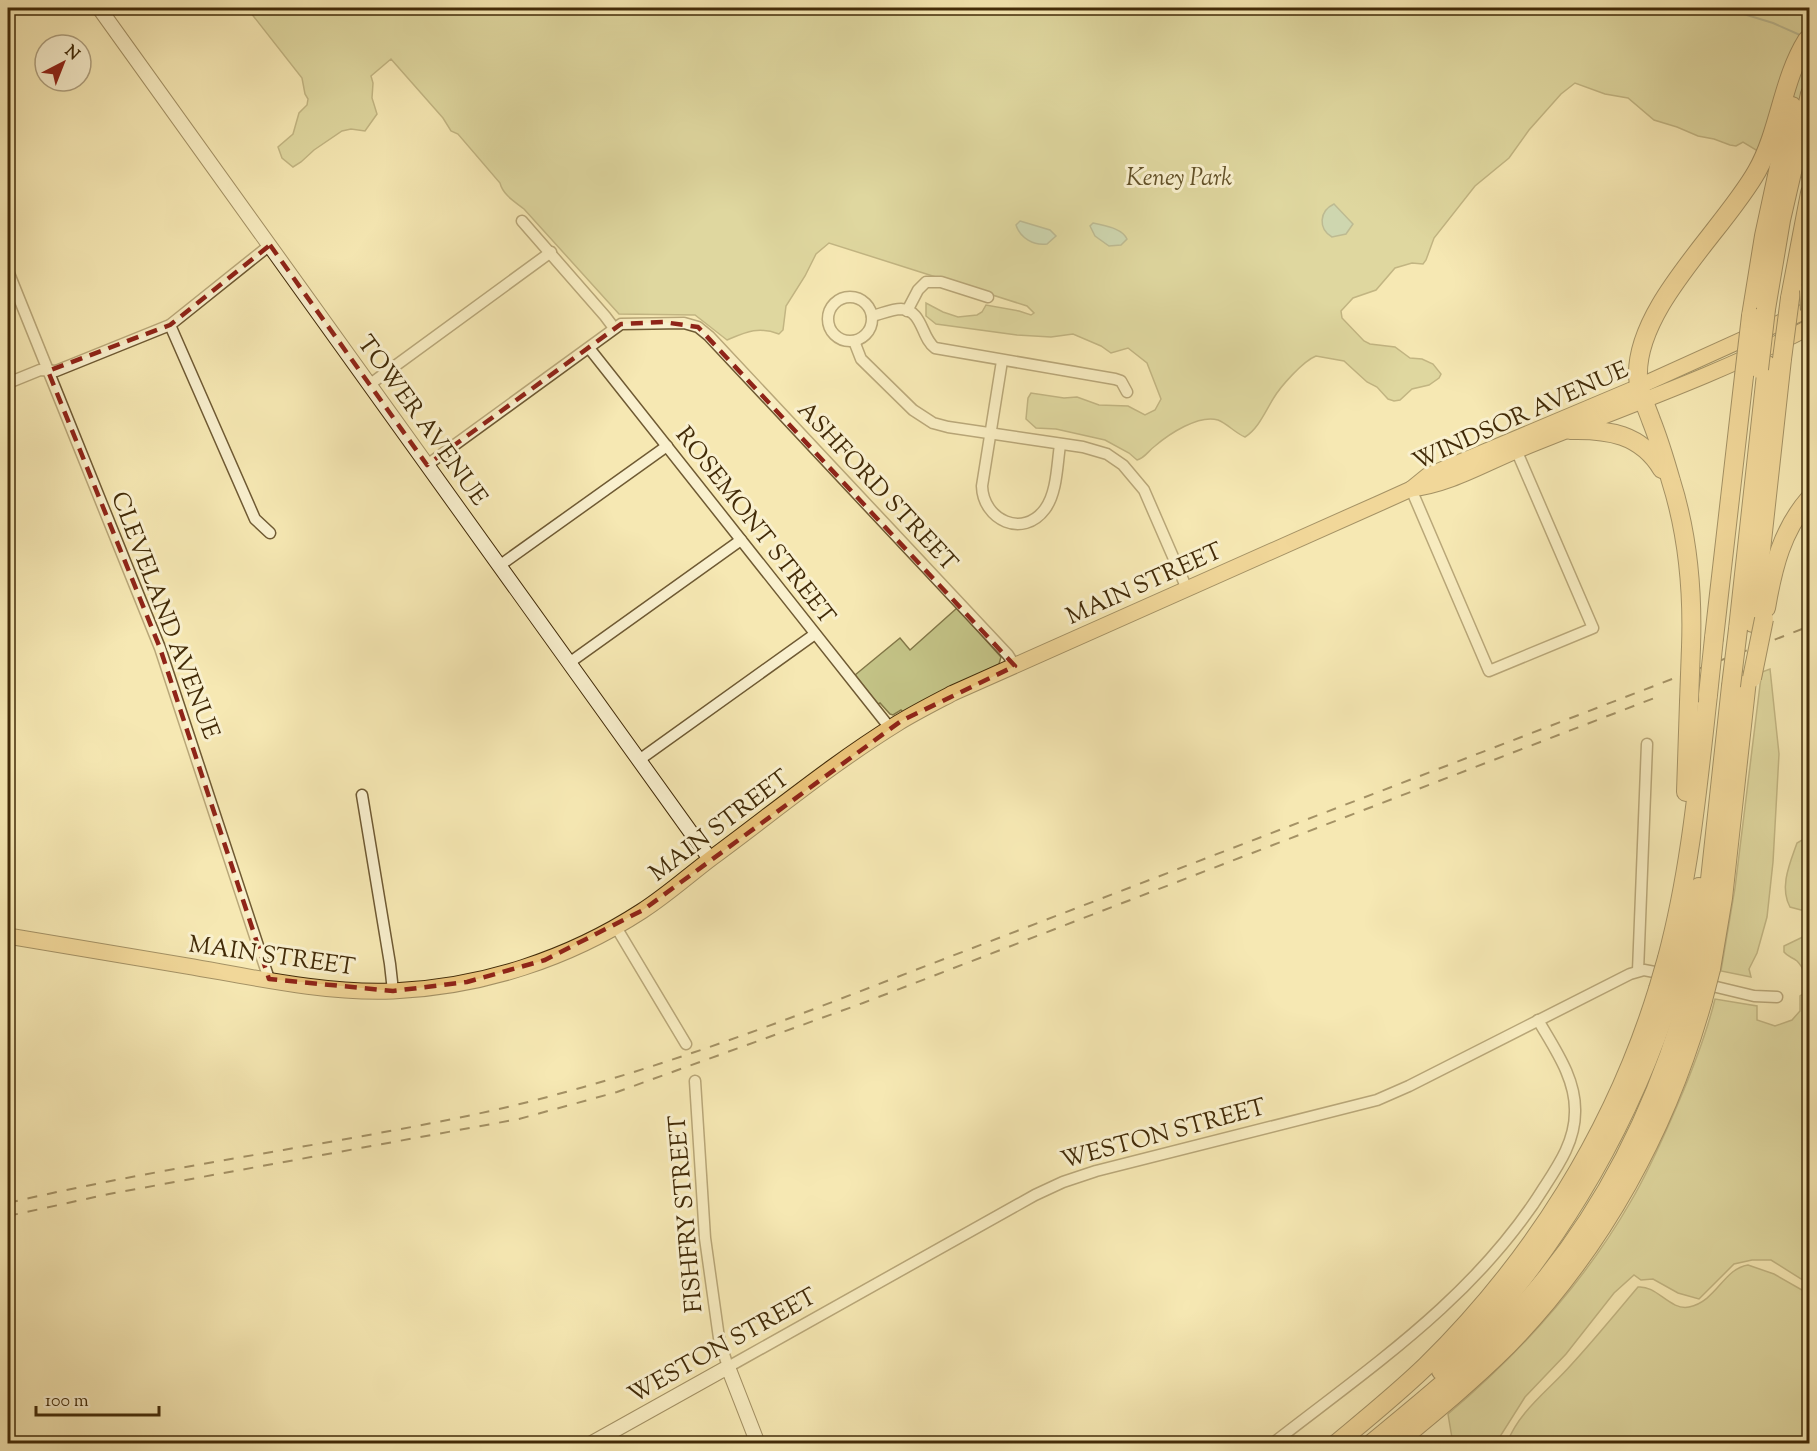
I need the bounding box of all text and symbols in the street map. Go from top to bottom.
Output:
north arrow [33,33,93,93]
text: N [59,41,84,67]
park label: Keney Park [1126,162,1232,196]
street label: TOWER AVENUE [348,329,495,514]
street label: WINDSOR AVENUE [1407,354,1635,480]
street label: ASHFORD STREET [788,395,965,580]
street label: ROSEMONT STREET [666,420,843,633]
street label: CLEVELAND AVENUE [101,487,227,745]
street label: MAIN STREET [1061,535,1229,635]
street label: MAIN STREET [643,762,798,891]
street label: MAIN STREET [186,928,357,986]
street label: WESTON STREET [1057,1091,1270,1179]
street label: FISHFRY STREET [661,1113,713,1314]
street label: WESTON STREET [622,1281,824,1413]
scale bar [36,1379,159,1417]
text: 100 m [45,1389,89,1415]

